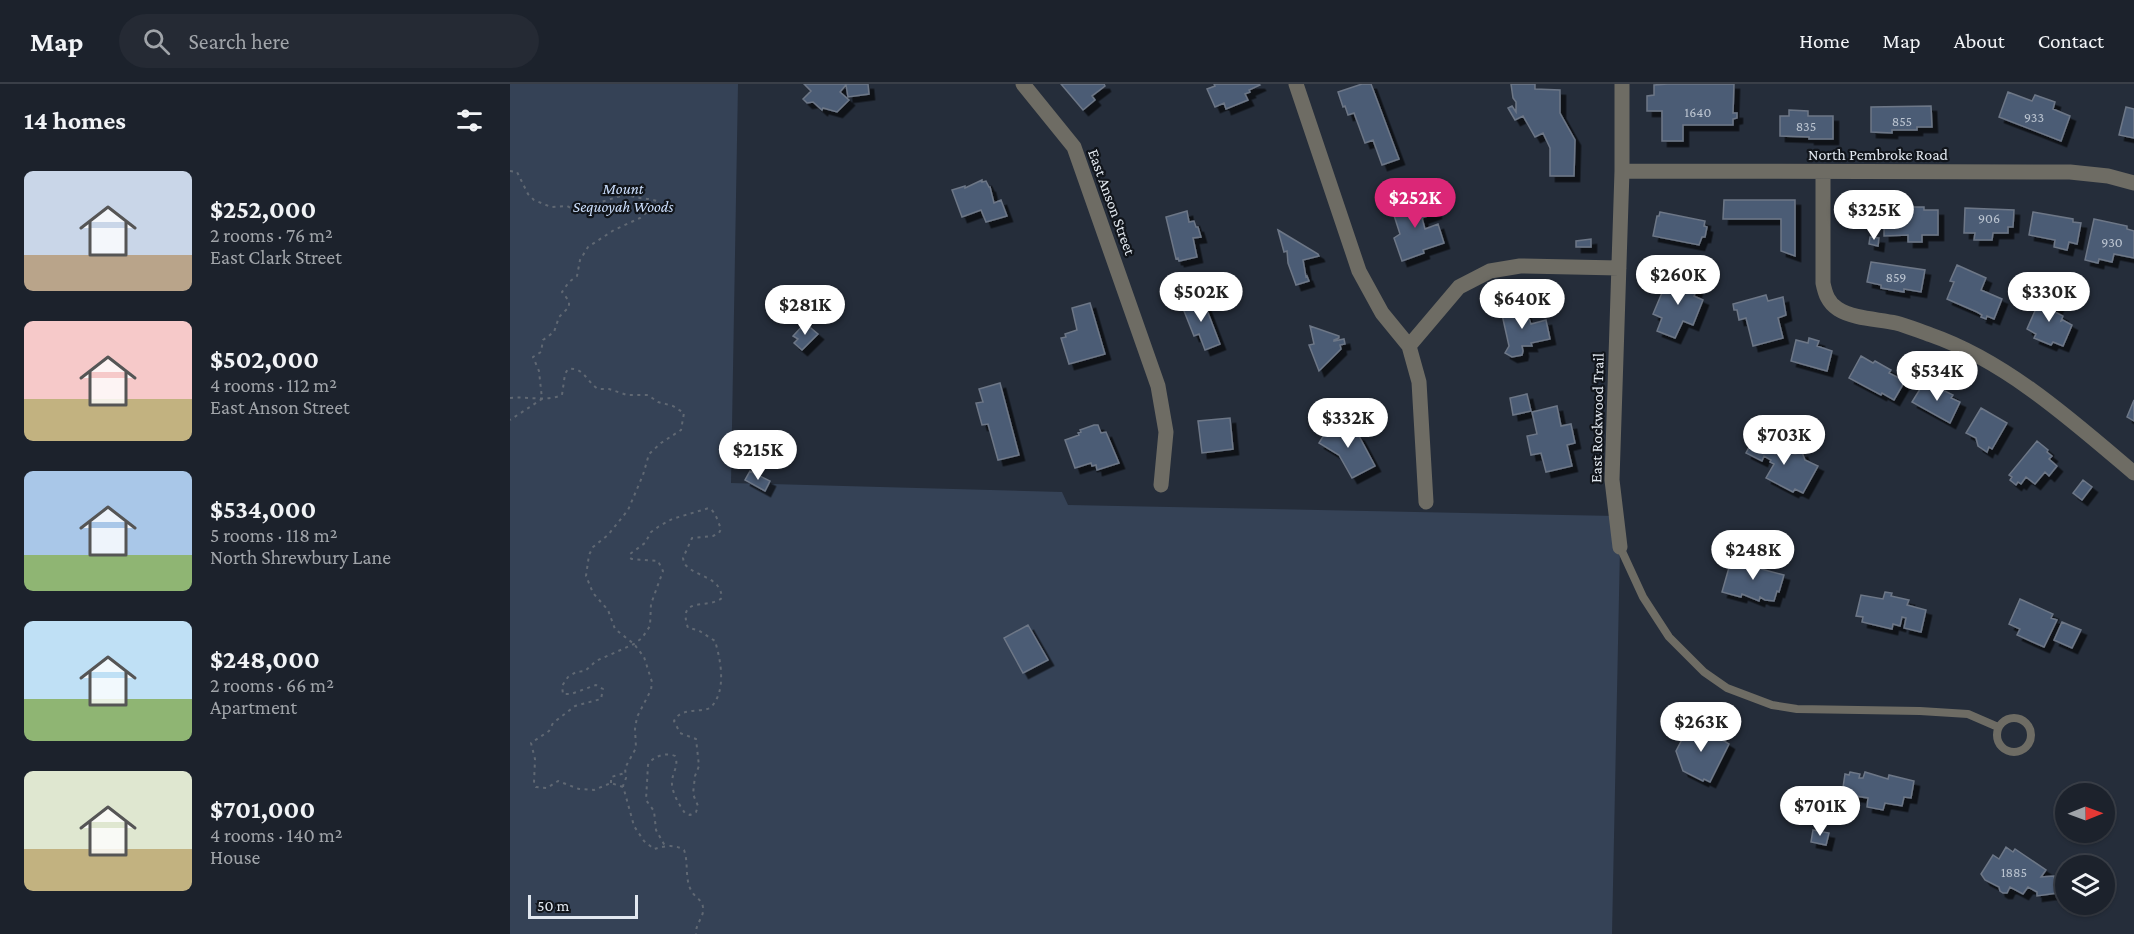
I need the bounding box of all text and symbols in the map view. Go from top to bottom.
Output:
search box [119,14,539,68]
icon: search [140,25,173,58]
text: Map [30,26,83,57]
text: Search here [188,29,289,54]
text: Home [1799,29,1849,53]
text: Map [1882,29,1921,53]
text: About [1954,29,2005,53]
text: Contact [2038,29,2104,53]
icon: filters [453,104,486,137]
house number: 1640 [1685,104,1711,120]
text: 14 homes [24,106,126,135]
house number: 933 [2024,109,2044,125]
house number: 855 [1892,113,1912,129]
house number: 835 [1796,118,1816,134]
street label: North Pembroke Road [1808,146,1949,163]
street label: East Anson Street [1085,147,1139,258]
pin: $252K [1373,178,1457,229]
park label: Mount Sequoyah Woods [573,180,673,216]
text: $252K [1389,186,1441,208]
pin: $325K [1832,190,1916,241]
icon: home [72,195,144,267]
text: $252,000 [210,195,316,224]
text: $325K [1848,198,1900,220]
house number: 906 [1978,210,2000,226]
text: 2 rooms · 76 m² [210,224,333,246]
house number: 930 [2101,234,2123,250]
text: East Clark Street [210,246,342,268]
pin: $260K [1636,255,1720,306]
text: $260K [1650,263,1706,285]
house number: 859 [1886,269,1906,285]
pin: $502K [1159,272,1243,323]
pin: $330K [2007,272,2091,323]
pin: $640K [1480,279,1564,330]
text: $502K [1174,280,1228,302]
text: $330K [2022,280,2076,302]
pin: $281K [763,285,847,336]
text: $640K [1494,287,1550,309]
text: $281K [779,293,831,315]
icon: home [72,345,144,417]
text: $502,000 [210,345,319,374]
pin: $534K [1895,351,1979,402]
street label: East Rockwood Trail [1587,353,1607,483]
text: $534K [1911,359,1963,381]
text: 4 rooms · 112 m² [210,374,337,396]
text: East Anson Street [210,396,350,418]
pin: $332K [1306,398,1390,449]
text: $332K [1322,406,1374,428]
pin: $703K [1742,415,1826,466]
text: $703K [1757,423,1811,445]
pin: $215K [716,430,800,481]
text: $215K [733,438,783,460]
icon: home [72,495,144,567]
text: $534,000 [210,495,316,524]
text: 5 rooms · 118 m² [210,524,338,546]
pin: $248K [1711,530,1795,581]
text: $248K [1725,538,1781,560]
text: North Shrewbury Lane [210,546,391,568]
icon: home [72,645,144,717]
text: $248,000 [210,645,320,674]
text: 2 rooms · 66 m² [210,674,334,696]
text: Apartment [210,696,297,718]
pin: $263K [1659,702,1743,753]
text: $263K [1674,710,1728,732]
north arrow [2055,783,2115,843]
map controls [2055,783,2115,915]
pin: $701K [1778,786,1862,837]
text: $701K [1794,794,1846,816]
icon: home [72,795,144,867]
text: $701,000 [210,795,315,824]
text: 4 rooms · 140 m² [210,824,343,846]
text: House [210,846,260,868]
button: layers [2055,855,2115,915]
house number: 1885 [2001,864,2027,880]
scale bar [528,892,638,920]
text: 50 m [537,897,569,914]

